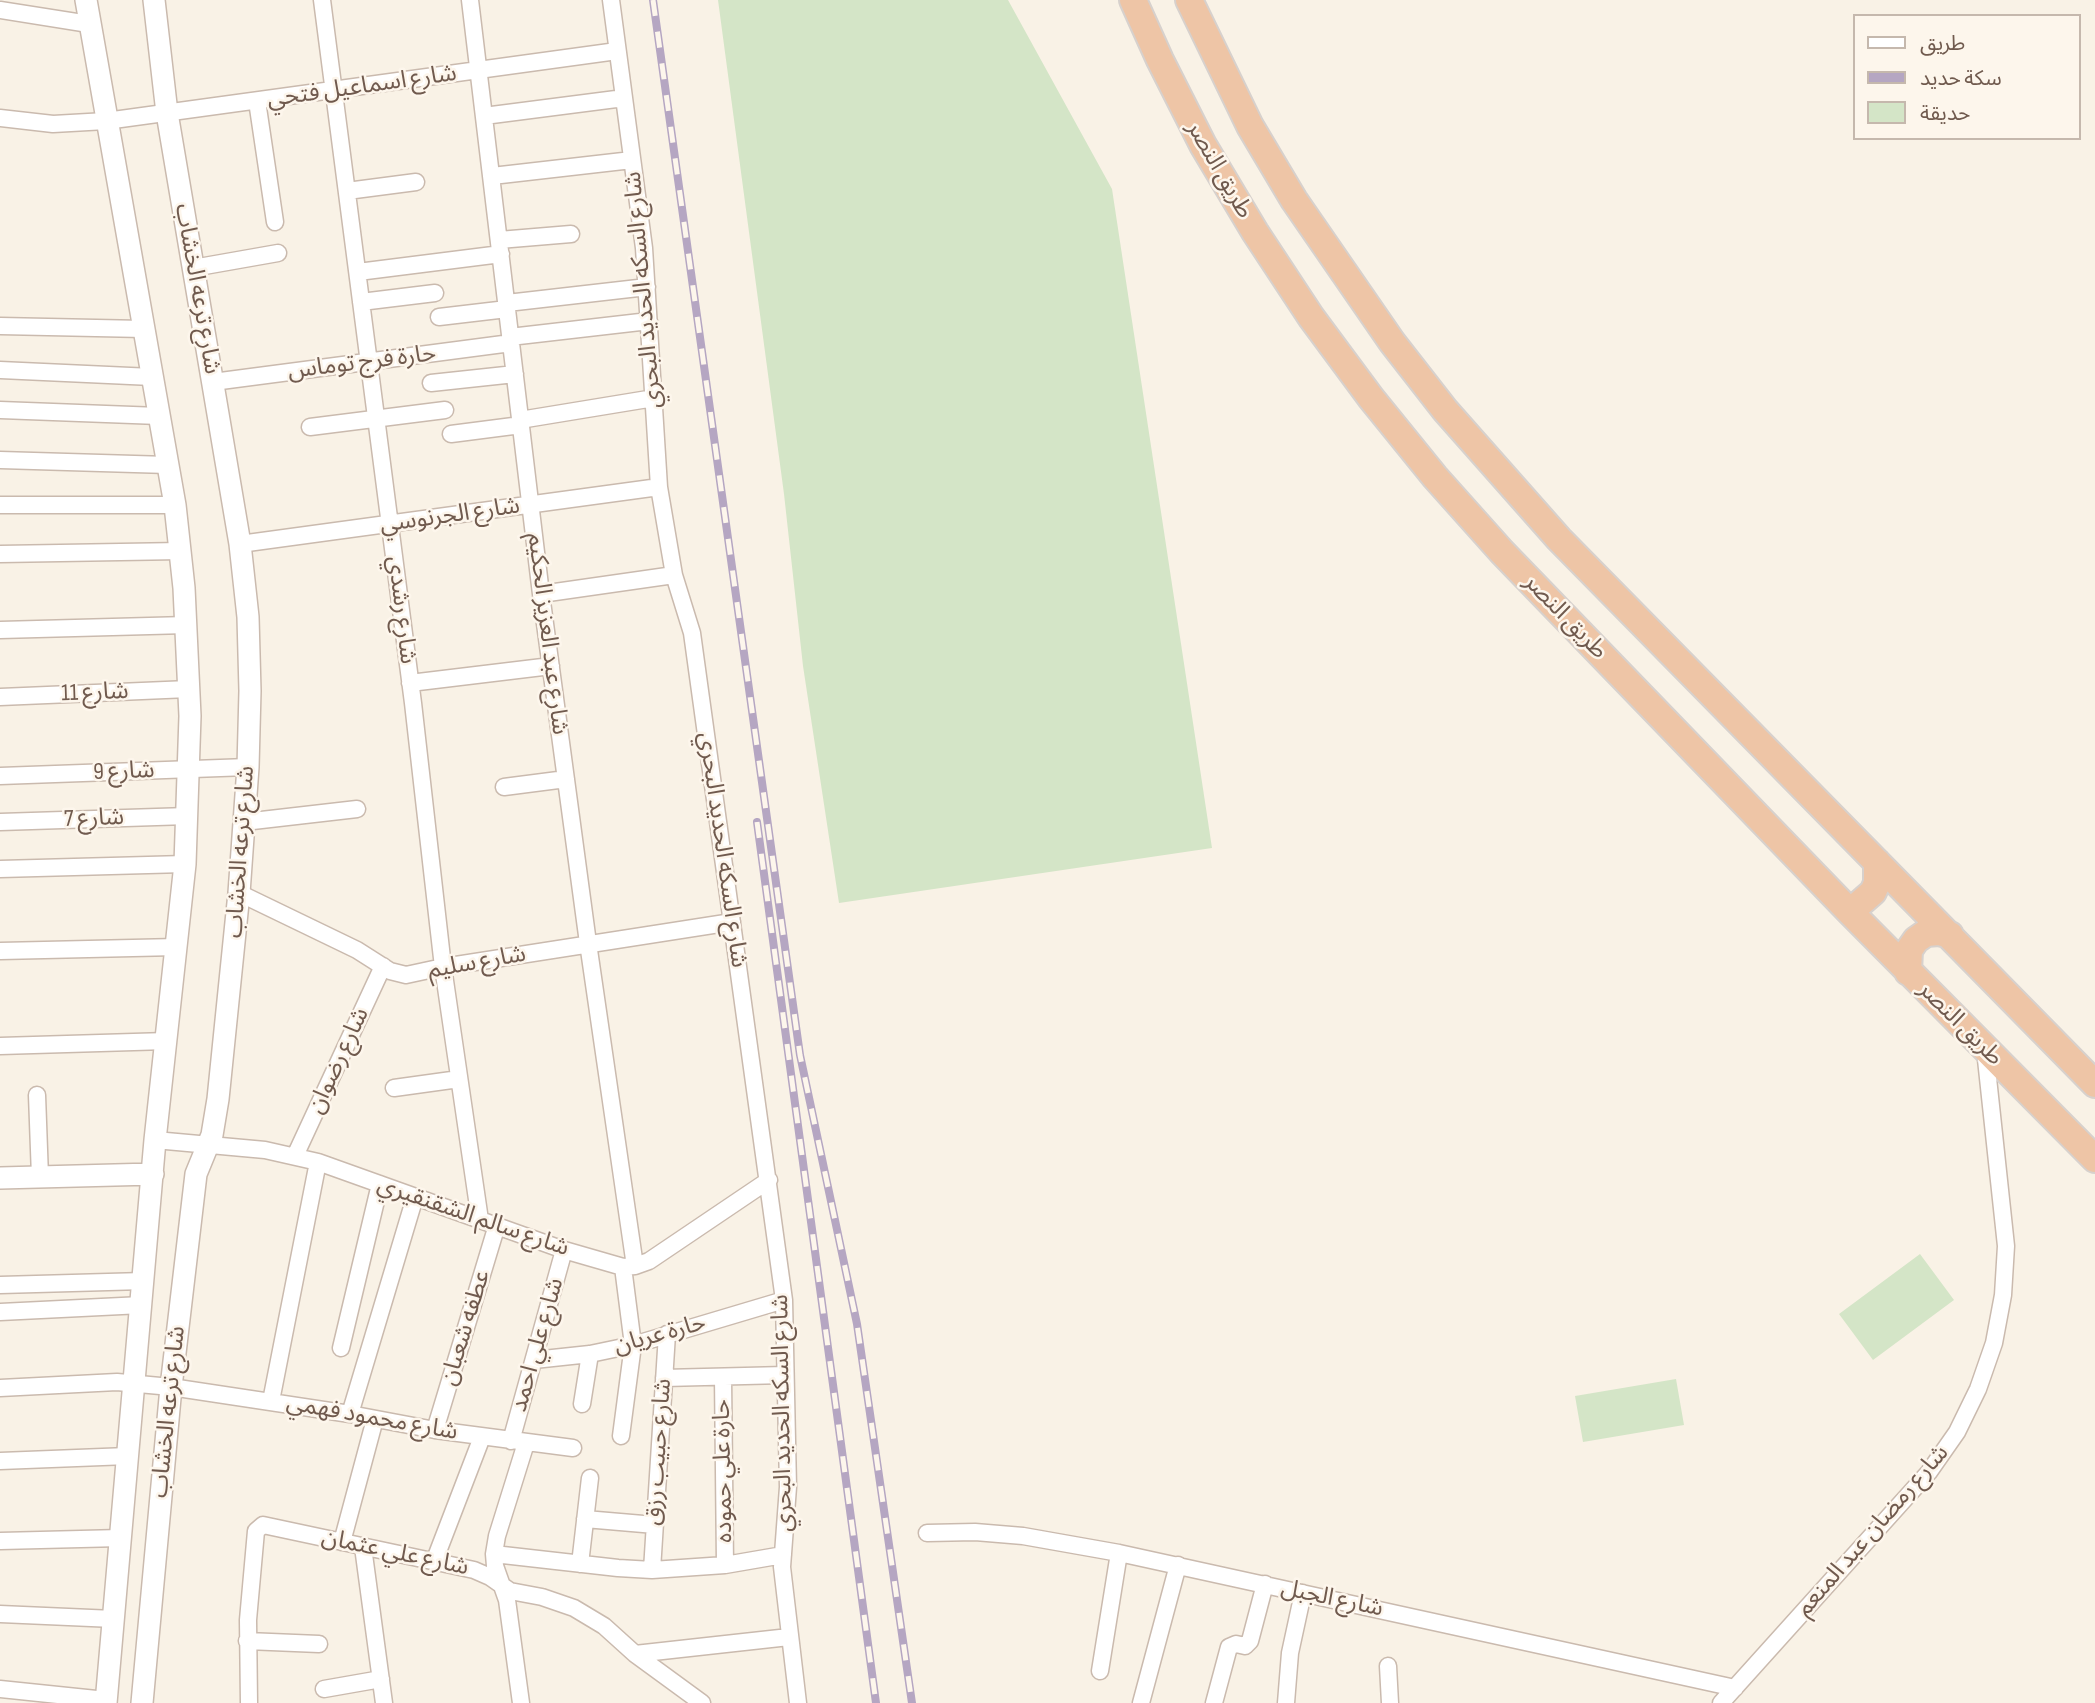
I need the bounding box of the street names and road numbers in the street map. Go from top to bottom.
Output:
street label: شارع اسماعيل فتحي [265,59,459,115]
street label: طريق النصر [1180,116,1258,224]
street label: شارع السكه الحديد البحري [619,170,669,410]
street label: شارع ترعه الخشاب [168,201,226,377]
street label: حارة فرج توماس [286,340,438,386]
street label: شارع الجرنوسي [378,492,522,540]
street label: شارع عبد العزيز الحكيم [520,531,574,737]
street label: شارع رشدي [380,554,422,666]
street label: طريق النصر [1517,568,1613,666]
street label: شارع 11 [61,677,129,709]
street label: شارع السكه الحديد البحري [691,730,753,970]
street label: شارع 9 [93,757,155,787]
street label: شارع ترعه الخشاب [221,765,261,939]
street label: شارع 7 [63,804,125,834]
street label: شارع سليم [426,940,528,986]
street label: طريق النصر [1912,976,2008,1072]
street label: شارع رضوان [302,1003,376,1119]
street label: شارع سالم الشقنقيري [373,1171,573,1263]
street label: عطفه شعبان [435,1267,497,1389]
street label: شارع علي احمد [505,1275,571,1415]
street label: شارع السكه الحديد البحري [767,1294,799,1532]
street label: حارة عريان [611,1309,709,1361]
street label: شارع ترعه الخشاب [146,1325,192,1499]
street label: شارع حبيب رزق [639,1377,679,1527]
street label: شارع محمود فهمي [284,1389,460,1447]
street label: حارة علي حموده [708,1399,740,1543]
street label: شارع رمضان عبد المنعم [1791,1439,1955,1623]
street label: شارع علي عثمان [319,1523,471,1583]
street label: شارع الجبل [1278,1574,1386,1624]

